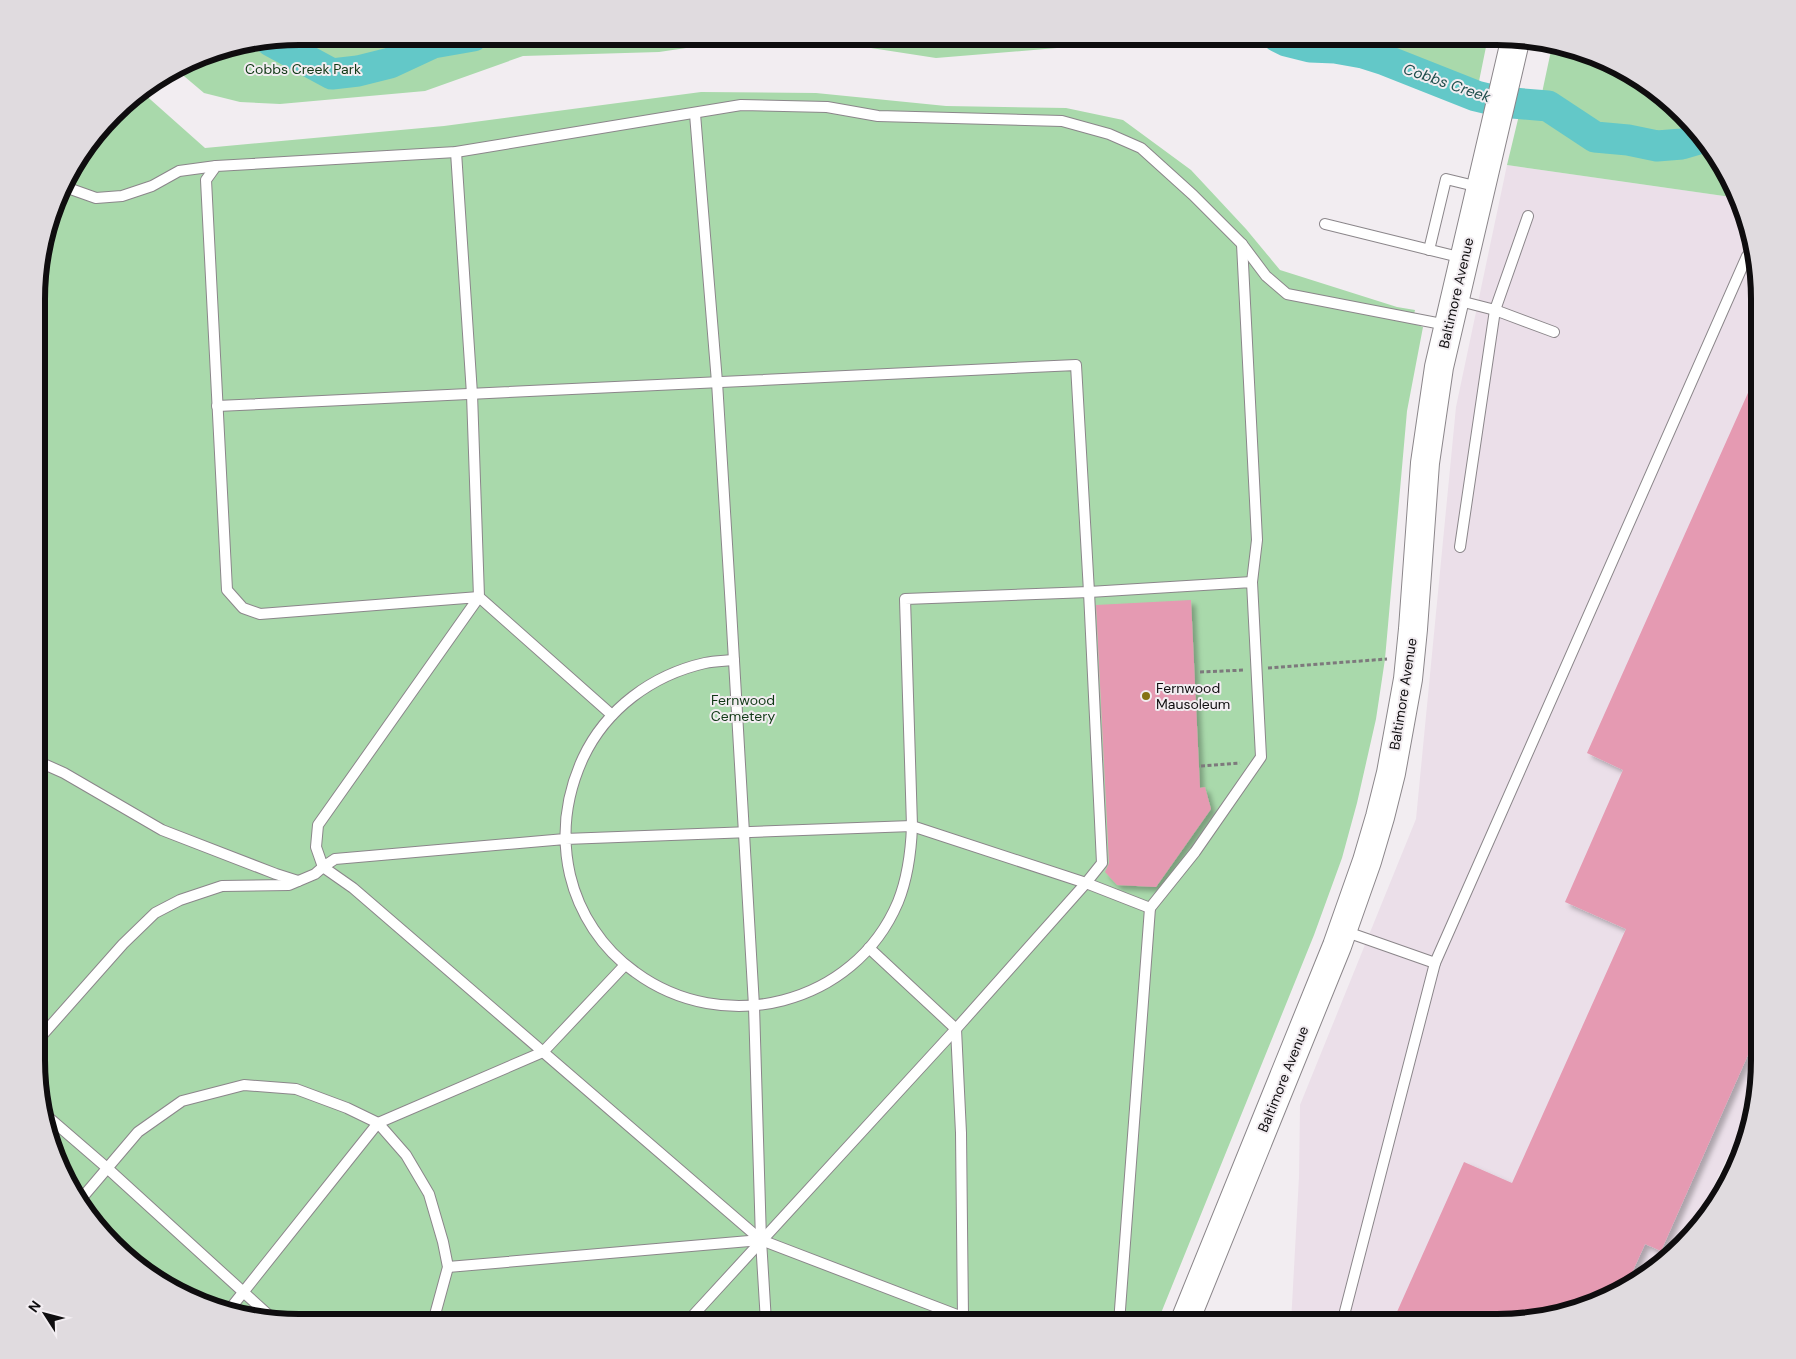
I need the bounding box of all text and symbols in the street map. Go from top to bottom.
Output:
water label: Cobbs Creek [1401,59,1494,107]
park label: Cobbs Creek Park [245,60,361,78]
street label: Baltimore Avenue [1435,236,1477,350]
street label: Baltimore Avenue [1385,637,1421,751]
place label: Fernwood Mausoleum [1156,679,1230,713]
marker: Fernwood Mausoleum [1140,690,1152,702]
park label: Fernwood Cemetery [711,691,775,725]
street label: Baltimore Avenue [1253,1023,1313,1135]
north arrow [20,1289,70,1339]
text: N [24,1297,45,1316]

